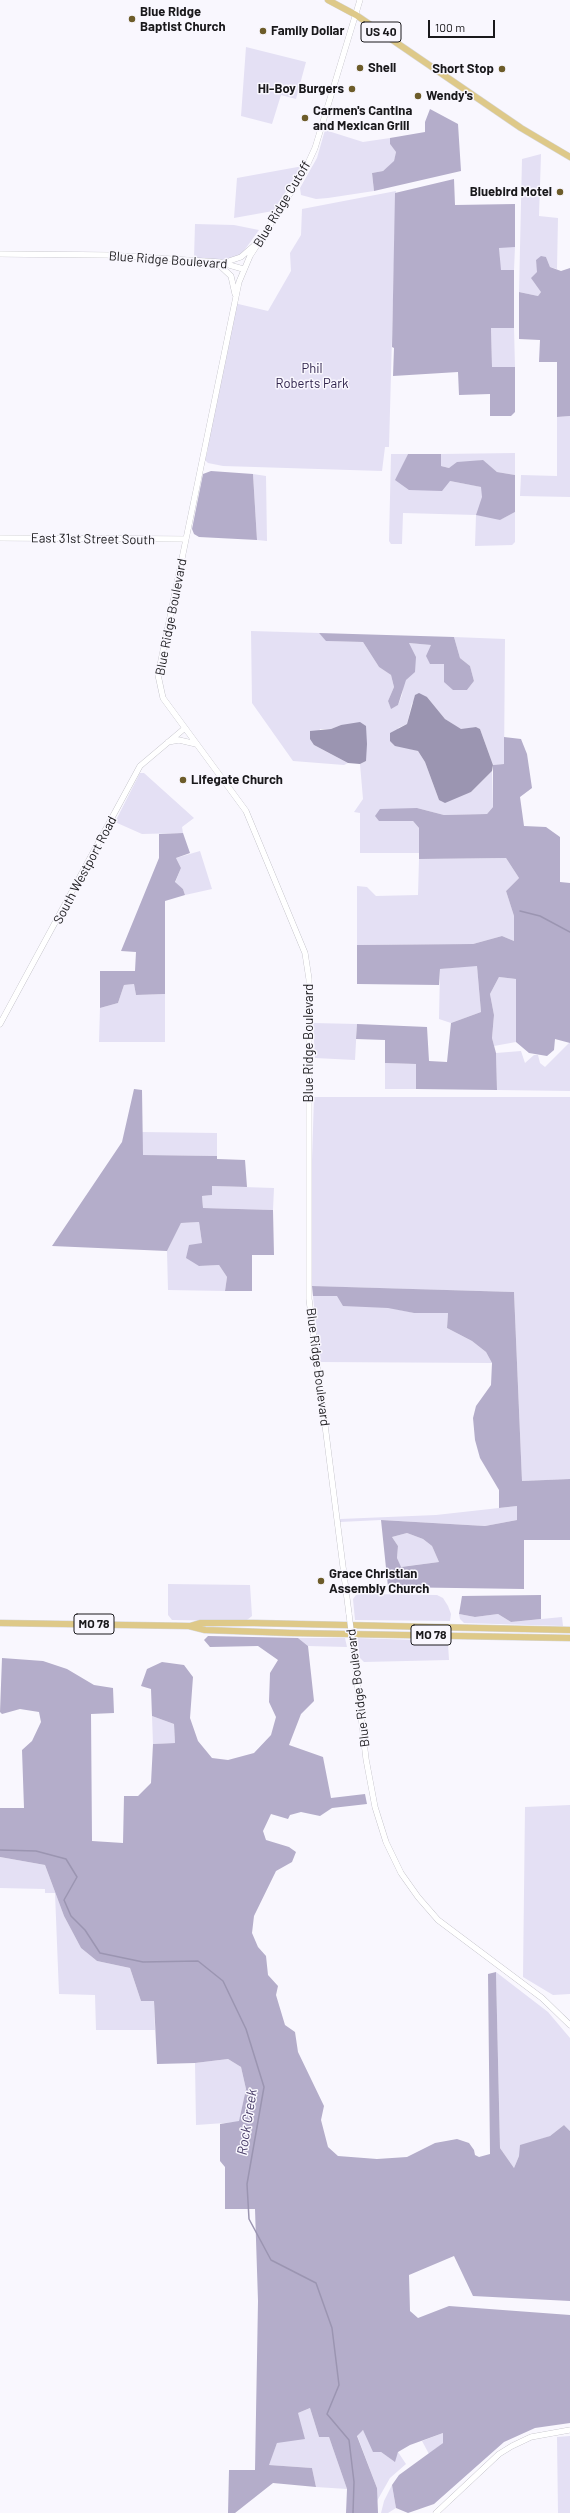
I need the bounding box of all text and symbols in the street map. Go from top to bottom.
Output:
place label: Blue Ridge Baptist Church [140,4,226,35]
scale bar [430,12,497,38]
marker: Blue Ridge Baptist Church [127,14,137,24]
text: 100 m [435,20,465,34]
road number: US 40 [361,22,401,42]
place label: Family Dollar [271,23,344,39]
marker: Family Dollar [258,26,268,36]
place label: Shell [368,60,396,76]
place label: Short Stop [432,61,494,77]
marker: Shell [355,63,365,73]
marker: Short Stop [497,64,507,74]
place label: Hi-Boy Burgers [258,81,344,97]
marker: Hi-Boy Burgers [347,84,357,94]
place label: Wendy's [426,88,473,104]
marker: Wendy's [413,91,423,101]
place label: Carmen's Cantina and Mexican Grill [313,103,412,134]
marker: Carmen's Cantina and Mexican Grill [300,113,310,123]
street label: Blue Ridge Cutoff [250,158,314,250]
place label: Bluebird Motel [470,184,552,200]
marker: Bluebird Motel [555,187,565,197]
street label: Blue Ridge Boulevard [108,248,228,272]
park label: Phil Roberts Park [276,361,348,392]
street label: East 31st Street South [31,530,155,548]
street label: Blue Ridge Boulevard [152,557,190,677]
place label: Lifegate Church [191,772,283,788]
marker: Lifegate Church [178,775,188,785]
street label: South Westport Road [50,813,120,927]
street label: Blue Ridge Boulevard [301,984,317,1102]
street label: Blue Ridge Boulevard [303,1307,333,1427]
place label: Grace Christian Assembly Church [329,1566,429,1597]
marker: Grace Christian Assembly Church [316,1576,326,1586]
road number: MO 78 [74,1614,114,1634]
road number: MO 78 [411,1625,451,1645]
street label: Blue Ridge Boulevard [343,1628,373,1748]
water label: Rock Creek [233,2088,261,2156]

